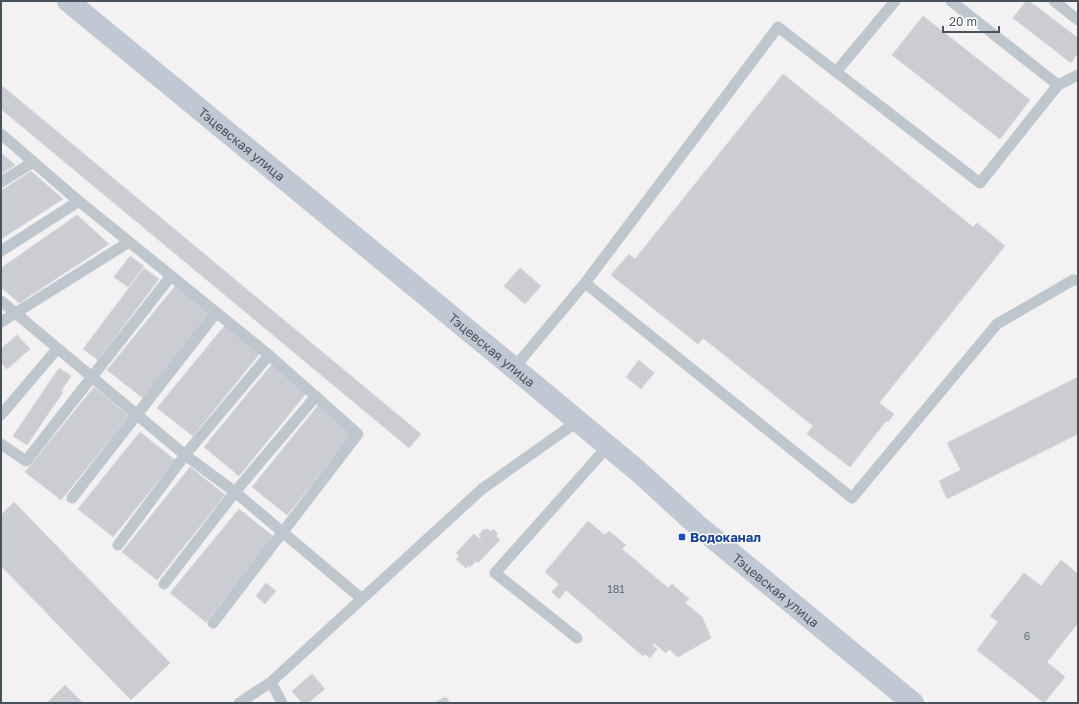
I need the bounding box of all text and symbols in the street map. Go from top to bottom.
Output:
scale bar [943,8,999,34]
text: 20 m [949,14,977,29]
street label: Тэцевская улица [195,104,288,184]
street label: Тэцевская улица [445,309,538,390]
place label: Водоканал [690,529,761,545]
marker: Водоканал [677,532,687,542]
street label: Тэцевская улица [729,550,822,630]
house number: 181 [607,582,625,595]
house number: 6 [1024,629,1031,642]

